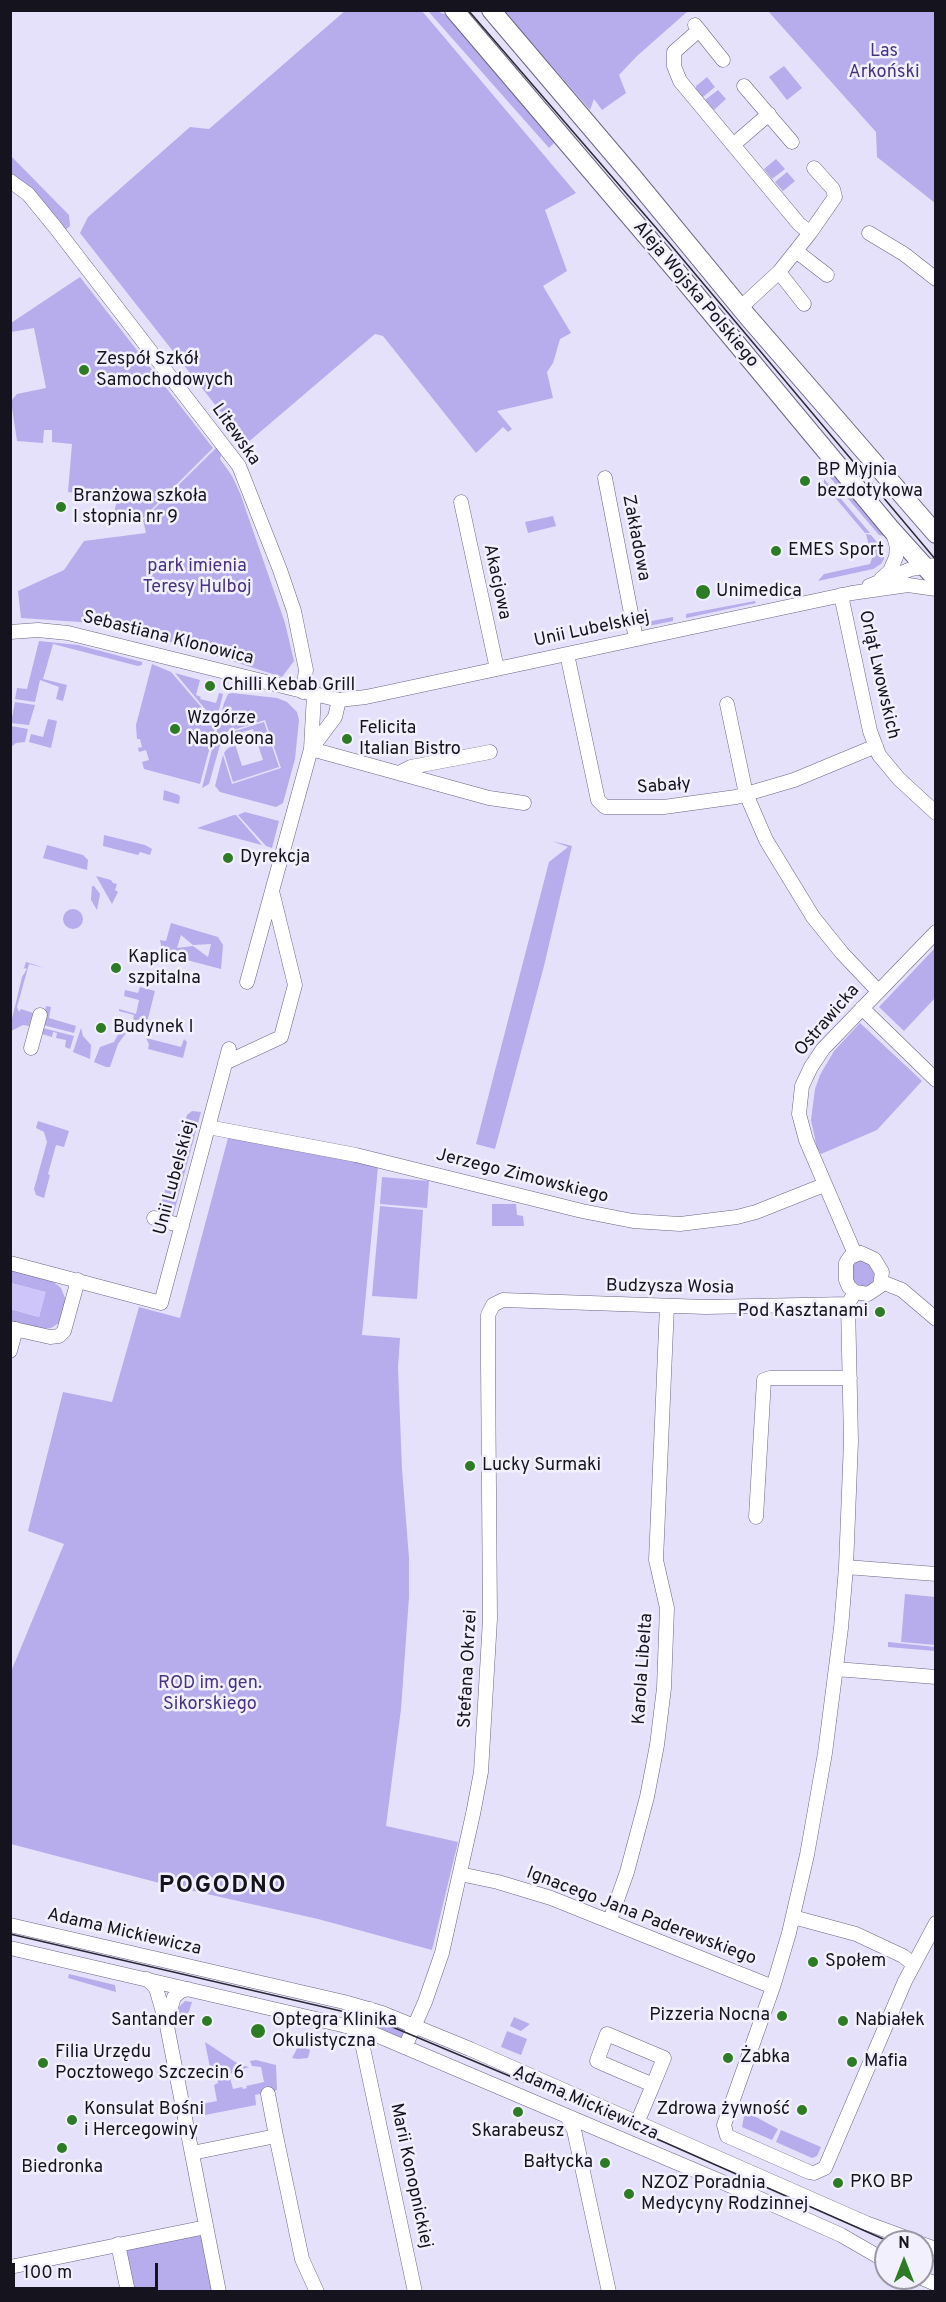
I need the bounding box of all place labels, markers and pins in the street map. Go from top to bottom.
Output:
place label: Zespół Szkół Samochodowych [96,349,233,392]
marker: Zespół Szkół Samochodowych [77,363,91,377]
place label: BP Myjnia bezdotykowa [817,460,923,502]
marker: BP Myjnia bezdotykowa [798,474,812,488]
place label: Branżowa szkoła I stopnia nr 9 [73,486,207,528]
marker: Branżowa szkoła I stopnia nr 9 [54,500,68,514]
place label: EMES Sport [788,540,884,562]
marker: EMES Sport [769,544,783,558]
place label: Unimedica [716,581,802,603]
marker: Unimedica [694,583,712,601]
place label: Chilli Kebab Grill [222,675,355,697]
marker: Chilli Kebab Grill [203,679,217,693]
place label: Wzgórze Napoleona [187,708,274,750]
place label: Felicita Italian Bistro [359,718,461,760]
marker: Wzgórze Napoleona [168,722,182,736]
marker: Felicita Italian Bistro [340,732,354,746]
place label: Dyrekcja [240,847,310,869]
marker: Dyrekcja [221,851,235,865]
place label: Kaplica szpitalna [128,947,201,990]
marker: Kaplica szpitalna [109,961,123,975]
place label: Budynek I [113,1017,194,1039]
marker: Budynek I [94,1021,108,1035]
place label: Pod Kasztanami [737,1301,868,1323]
marker: Pod Kasztanami [873,1305,887,1319]
place label: Lucky Surmaki [482,1455,601,1477]
marker: Lucky Surmaki [463,1459,477,1473]
place label: Społem [825,1951,886,1973]
marker: Społem [806,1955,820,1969]
place label: Pizzeria Nocna [649,2005,770,2027]
marker: Pizzeria Nocna [775,2009,789,2023]
place label: Santander [111,2010,195,2032]
place label: Optegra Klinika Okulistyczna [272,2010,397,2052]
place label: Nabiałek [855,2010,925,2032]
marker: Santander [200,2014,214,2028]
marker: Nabiałek [836,2014,850,2028]
marker: Optegra Klinika Okulistyczna [249,2022,267,2040]
place label: Filia Urzędu Pocztowego Szczecin 6 [55,2042,244,2084]
place label: Żabka [740,2047,790,2069]
marker: Żabka [721,2051,735,2065]
place label: Mafia [864,2051,907,2073]
marker: Mafia [845,2055,859,2069]
marker: Filia Urzędu Pocztowego Szczecin 6 [36,2056,50,2070]
place label: Konsulat Bośni i Hercegowiny [84,2099,204,2142]
place label: Zdrowa żywność [657,2099,790,2121]
marker: Zdrowa żywność [795,2103,809,2117]
marker: Skarabeusz [511,2105,525,2119]
marker: Konsulat Bośni i Hercegowiny [65,2113,79,2127]
place label: Skarabeusz [471,2121,565,2143]
marker: Biedronka [55,2141,69,2155]
place label: Bałtycka [523,2152,593,2174]
marker: Bałtycka [598,2156,612,2170]
place label: Biedronka [21,2157,103,2179]
place label: PKO BP [850,2172,913,2194]
place label: NZOZ Poradnia Medycyny Rodzinnej [641,2173,808,2216]
marker: PKO BP [831,2176,845,2190]
marker: NZOZ Poradnia Medycyny Rodzinnej [622,2187,636,2201]

